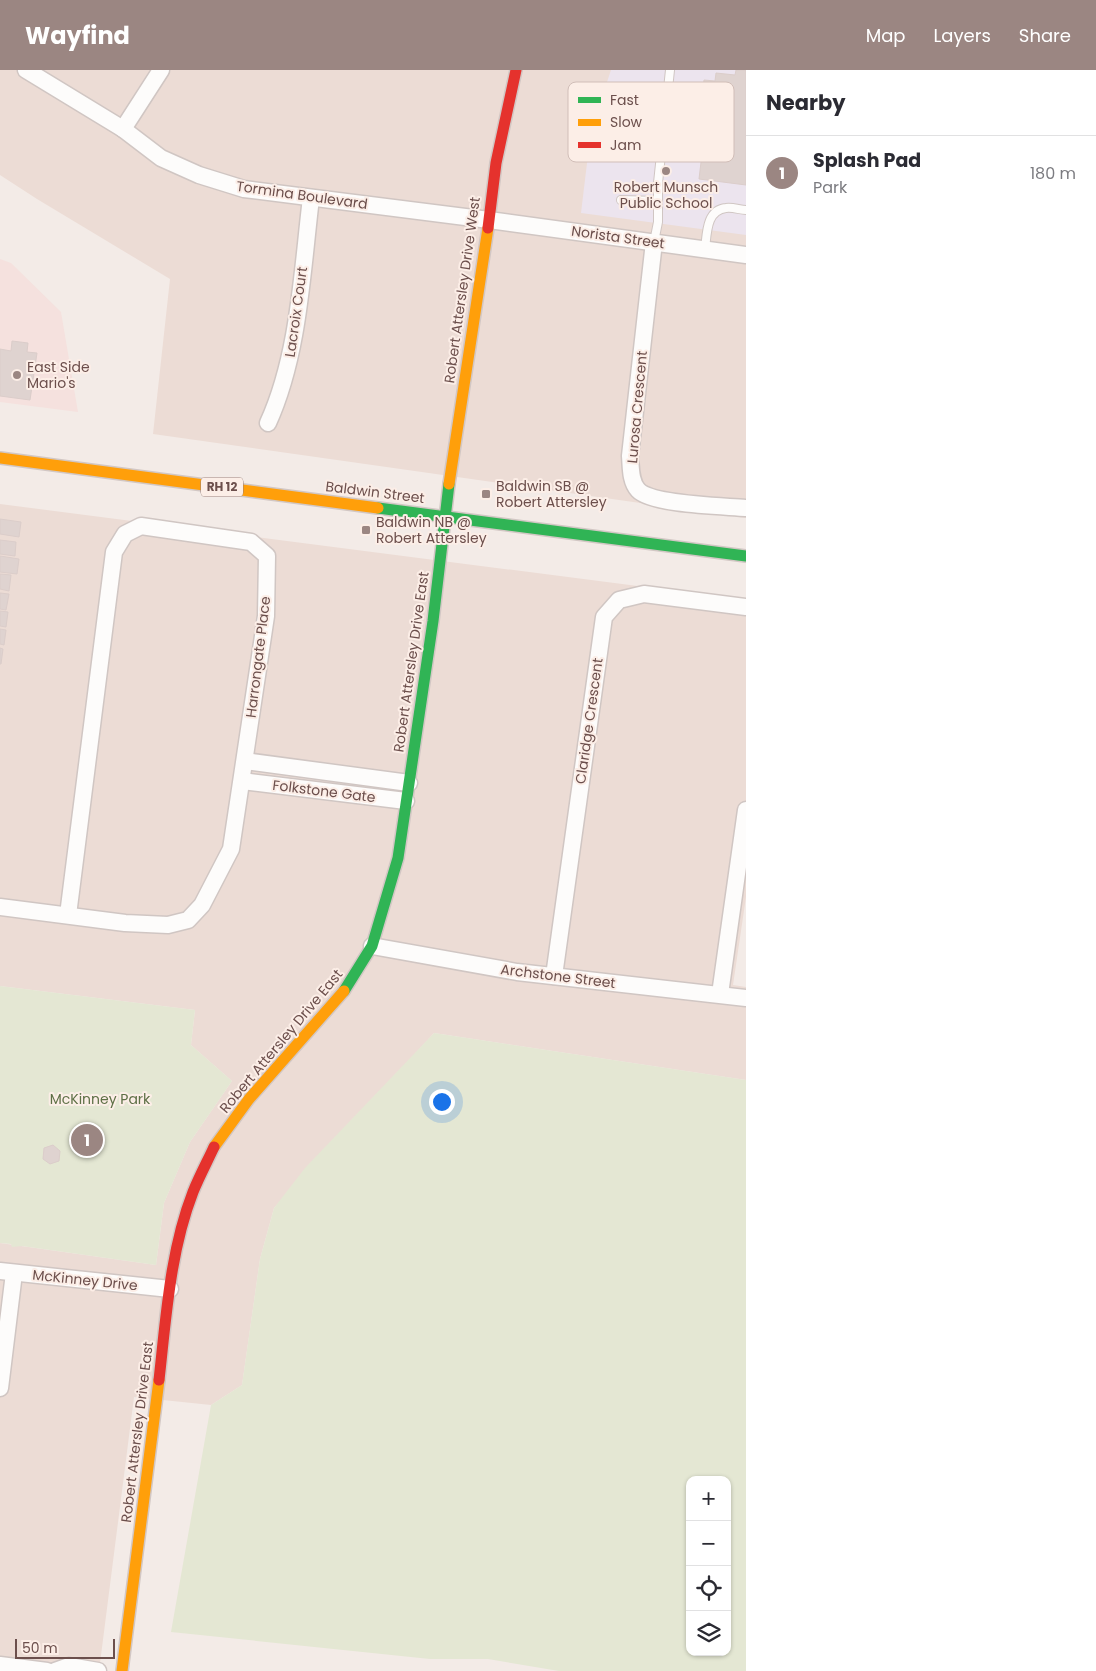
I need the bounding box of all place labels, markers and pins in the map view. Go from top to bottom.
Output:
marker: Robert Munsch Public School [660,165,672,177]
place label: Robert Munsch Public School [614,177,718,213]
place label: East Side Mario's [27,357,90,393]
marker: East Side Mario's [11,369,23,381]
place label: Baldwin SB @ Robert Attersley [496,476,607,512]
marker: Baldwin SB @ Robert Attersley [480,488,492,500]
place label: Baldwin NB @ Robert Attersley [376,512,487,548]
marker: Baldwin NB @ Robert Attersley [360,524,372,536]
pin: 1 [71,1121,103,1159]

